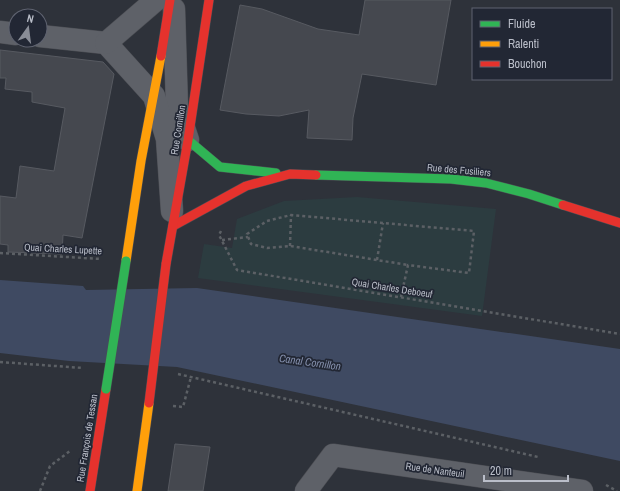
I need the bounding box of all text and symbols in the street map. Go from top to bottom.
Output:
north arrow [8,8,48,48]
legend [472,8,612,80]
text: N [26,11,35,26]
text: Fluide [508,16,535,32]
text: Ralenti [508,36,539,52]
text: Bouchon [508,56,547,72]
street label: Rue Cornillon [168,104,188,156]
street label: Rue des Fusiliers [426,161,492,179]
street label: Quai Charles Lupette [24,240,103,258]
street label: Quai Charles Deboeuf [351,275,434,301]
water label: Canal Cornillon [278,351,342,373]
street label: Rue François de Tessan [74,393,100,483]
scale bar [484,457,568,483]
street label: Rue de Nanteuil [405,459,465,481]
text: 20 m [490,463,512,479]

